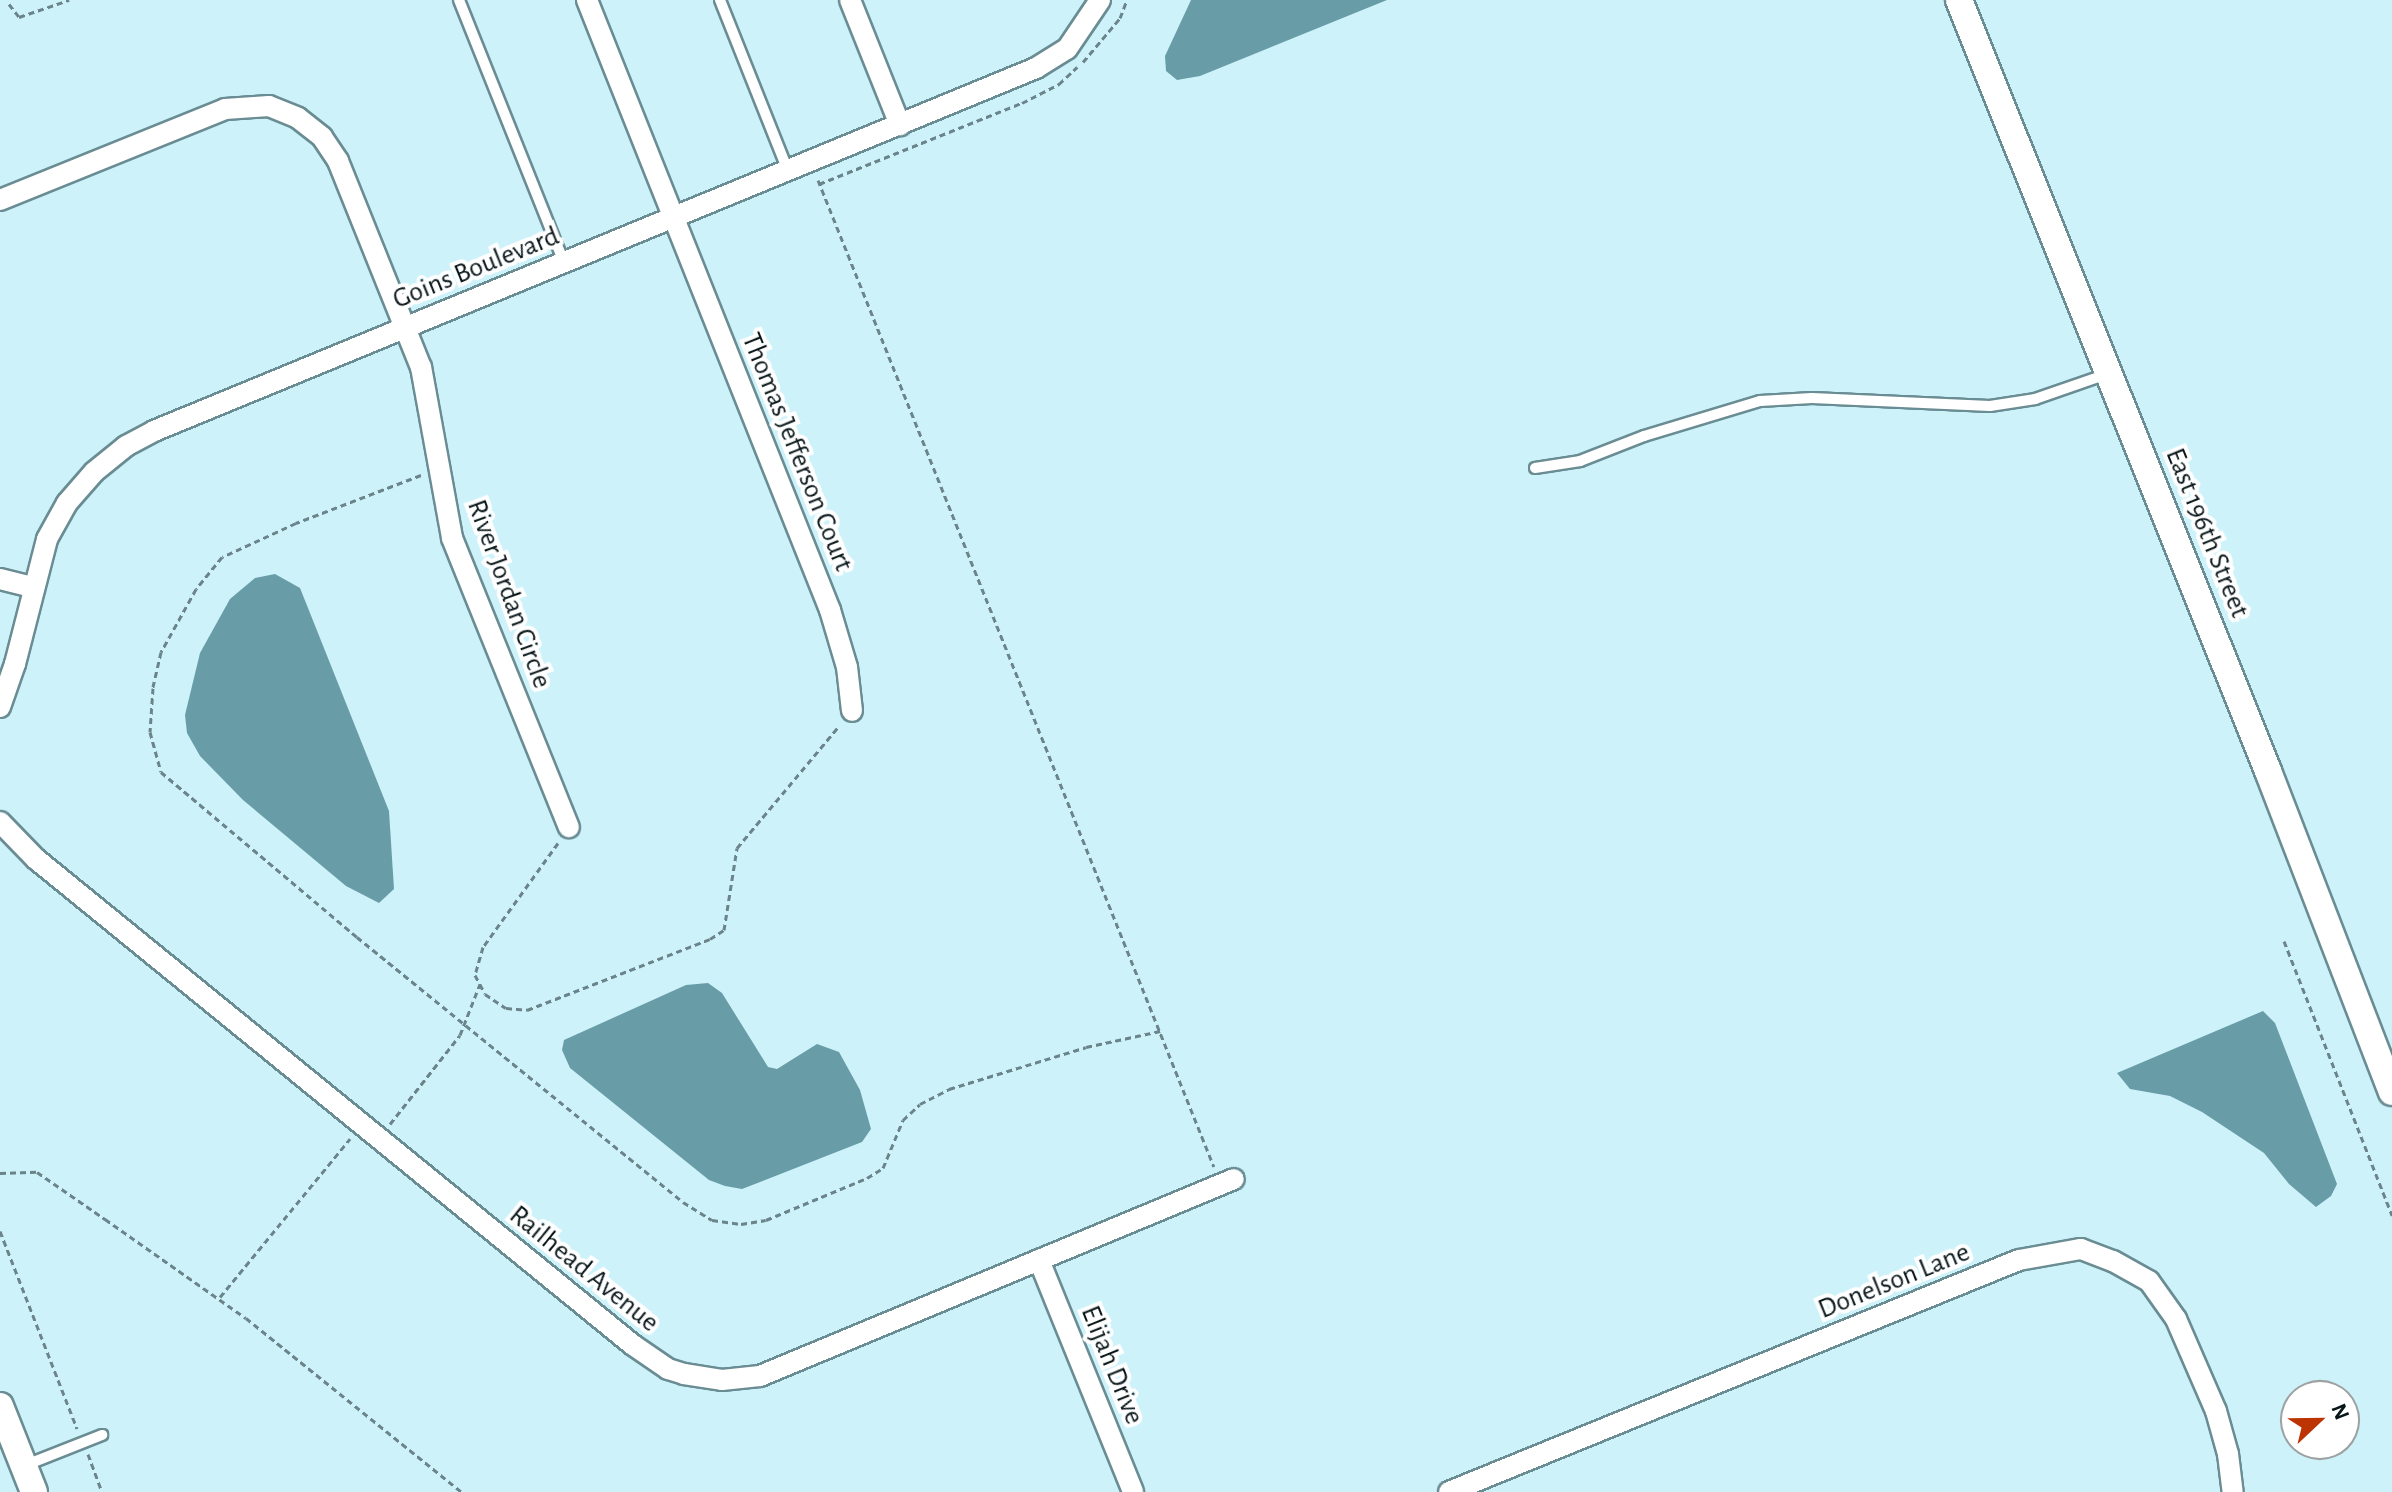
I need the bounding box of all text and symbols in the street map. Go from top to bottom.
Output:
street label: Goins Boulevard [388,219,564,317]
street label: Thomas Jefferson Court [734,328,860,576]
street label: East 196th Street [2158,443,2256,623]
street label: River Jordan Circle [459,495,559,693]
street label: Railhead Avenue [502,1198,666,1340]
street label: Donelson Lane [1813,1235,1975,1327]
street label: Elijah Drive [1073,1301,1151,1429]
north arrow [2280,1380,2360,1460]
text: N [2327,1401,2353,1423]

